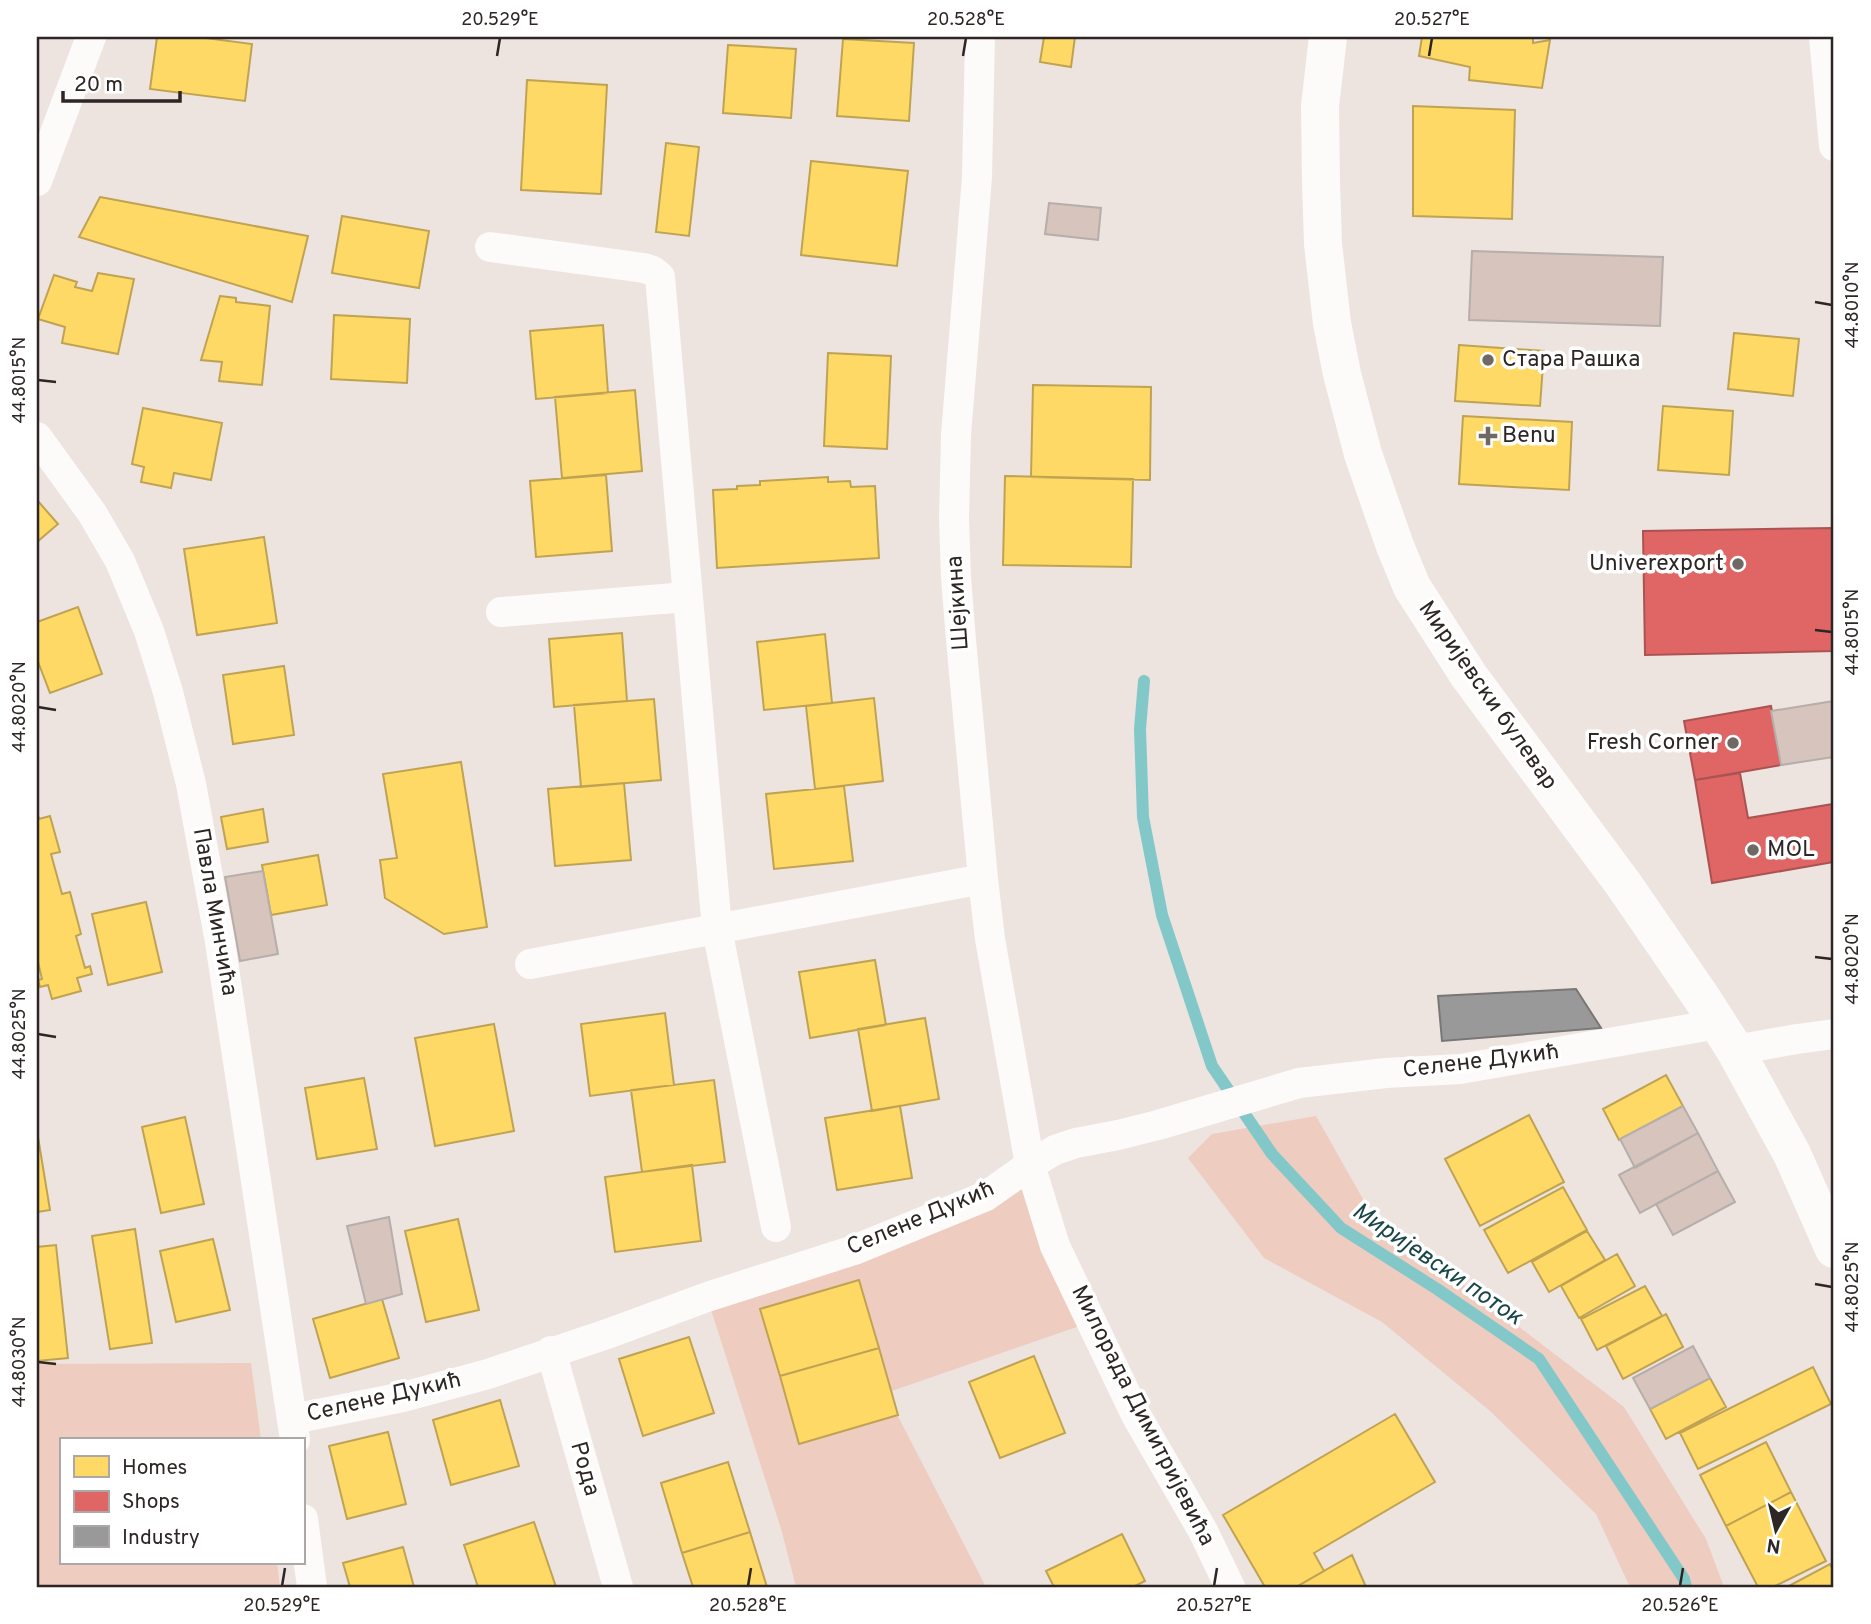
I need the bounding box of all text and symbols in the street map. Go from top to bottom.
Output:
text: 20.529°E [461,9,539,32]
text: 20.528°E [927,9,1005,32]
text: 20.527°E [1394,9,1470,32]
scale bar [63,60,180,104]
text: 20 m [74,72,123,99]
text: 44.8010°N [1842,261,1865,349]
text: 44.8015°N [9,337,32,423]
place label: Стара Рашка [1502,346,1640,375]
marker: Стара Рашка [1480,352,1496,368]
place label: Benu [1502,422,1556,451]
marker: Benu [1480,428,1496,444]
place label: Univerexport [1589,550,1724,579]
street label: Шејкина [941,555,977,651]
marker: Univerexport [1730,556,1746,572]
text: 44.8015°N [1842,589,1865,675]
street label: Миријевски булевар [1411,596,1563,796]
text: 44.8020°N [9,661,32,753]
place label: Fresh Corner [1587,729,1719,758]
marker: Fresh Corner [1725,735,1741,751]
street label: Павла Минчића [185,826,243,998]
place label: MOL [1767,836,1815,865]
marker: MOL [1745,842,1761,858]
text: 44.8020°N [1842,913,1865,1005]
text: 44.8025°N [9,988,32,1080]
street label: Селене Дукић [1401,1038,1561,1086]
street label: Селене Дукић [843,1175,999,1263]
water label: Миријевски поток [1346,1197,1528,1333]
text: 44.8025°N [1842,1241,1865,1333]
street label: Милорада Димитријевића [1064,1281,1220,1551]
text: 44.8030°N [9,1316,32,1408]
street label: Селене Дукић [304,1366,464,1430]
legend [60,1438,304,1564]
street label: Рода [562,1438,606,1500]
text: Homes [122,1455,187,1482]
text: Shops [122,1489,180,1516]
north arrow [1742,1494,1812,1564]
text: Industry [122,1525,200,1552]
text: N [1765,1532,1782,1558]
text: 20.529°E [243,1595,321,1618]
text: 20.528°E [709,1595,787,1618]
text: 20.527°E [1176,1595,1252,1618]
text: 20.526°E [1641,1595,1719,1618]

